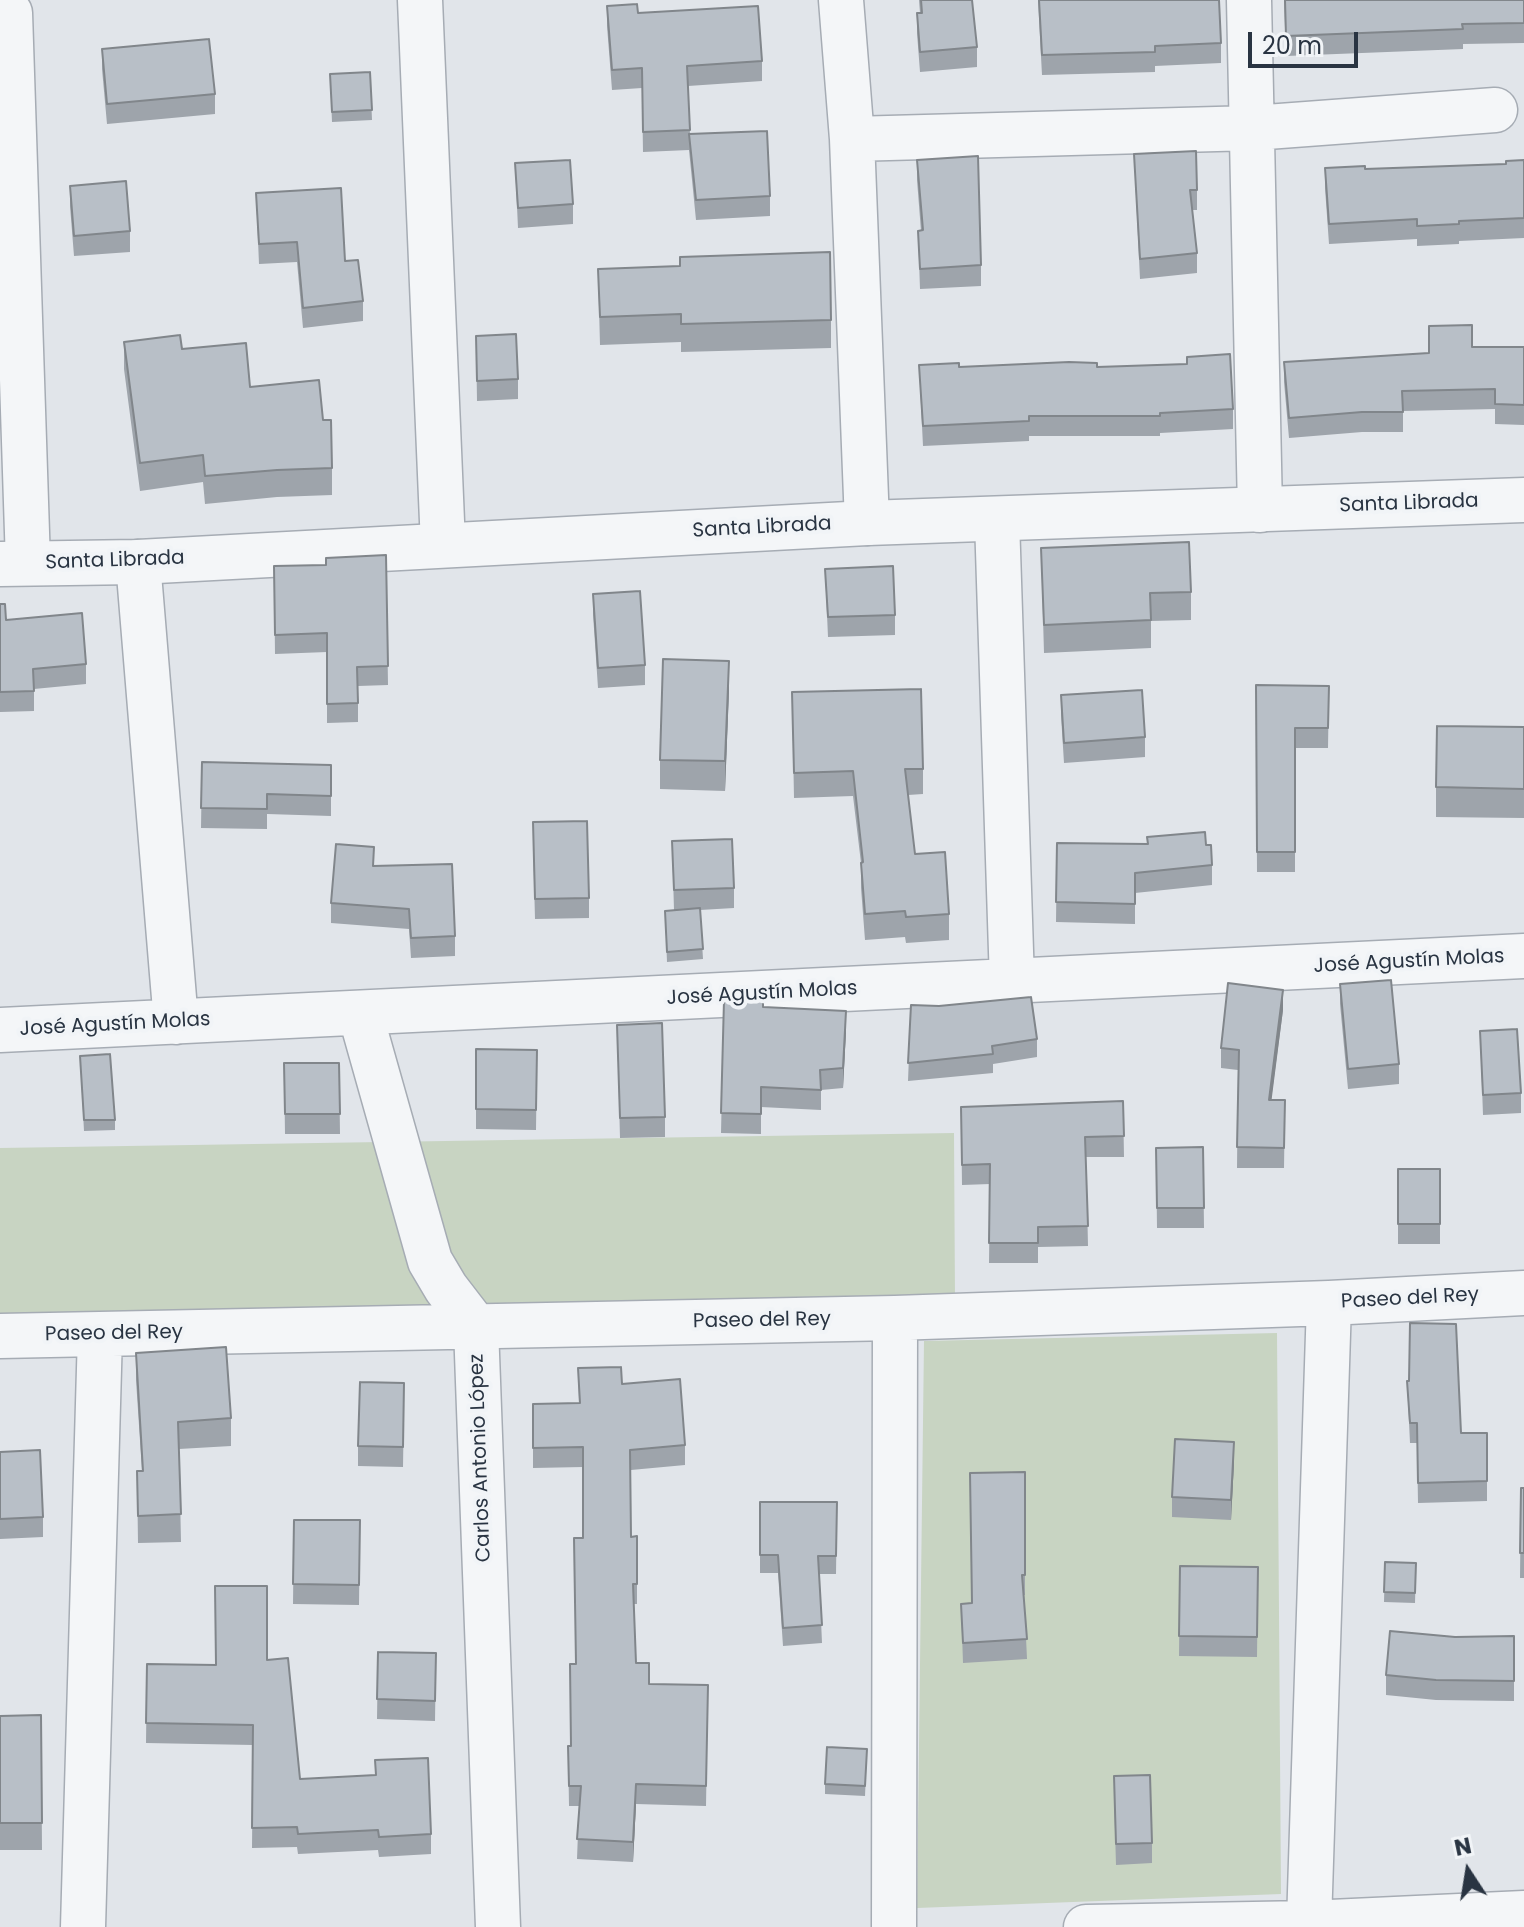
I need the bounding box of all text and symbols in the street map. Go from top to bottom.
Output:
scale bar [1252,16,1362,66]
text: 20 m [1262,29,1322,62]
street label: Santa Librada [1339,490,1479,518]
street label: Santa Librada [692,512,832,544]
street label: Santa Librada [45,547,185,575]
street label: José Agustín Molas [1313,945,1505,979]
street label: José Agustín Molas [666,977,858,1011]
street label: José Agustín Molas [19,1008,211,1042]
street label: Paseo del Rey [1340,1283,1480,1315]
street label: Paseo del Rey [693,1308,831,1334]
street label: Paseo del Rey [45,1321,183,1347]
street label: Carlos Antonio López [465,1353,497,1563]
text: N [1452,1830,1474,1864]
north arrow [1428,1831,1508,1911]

